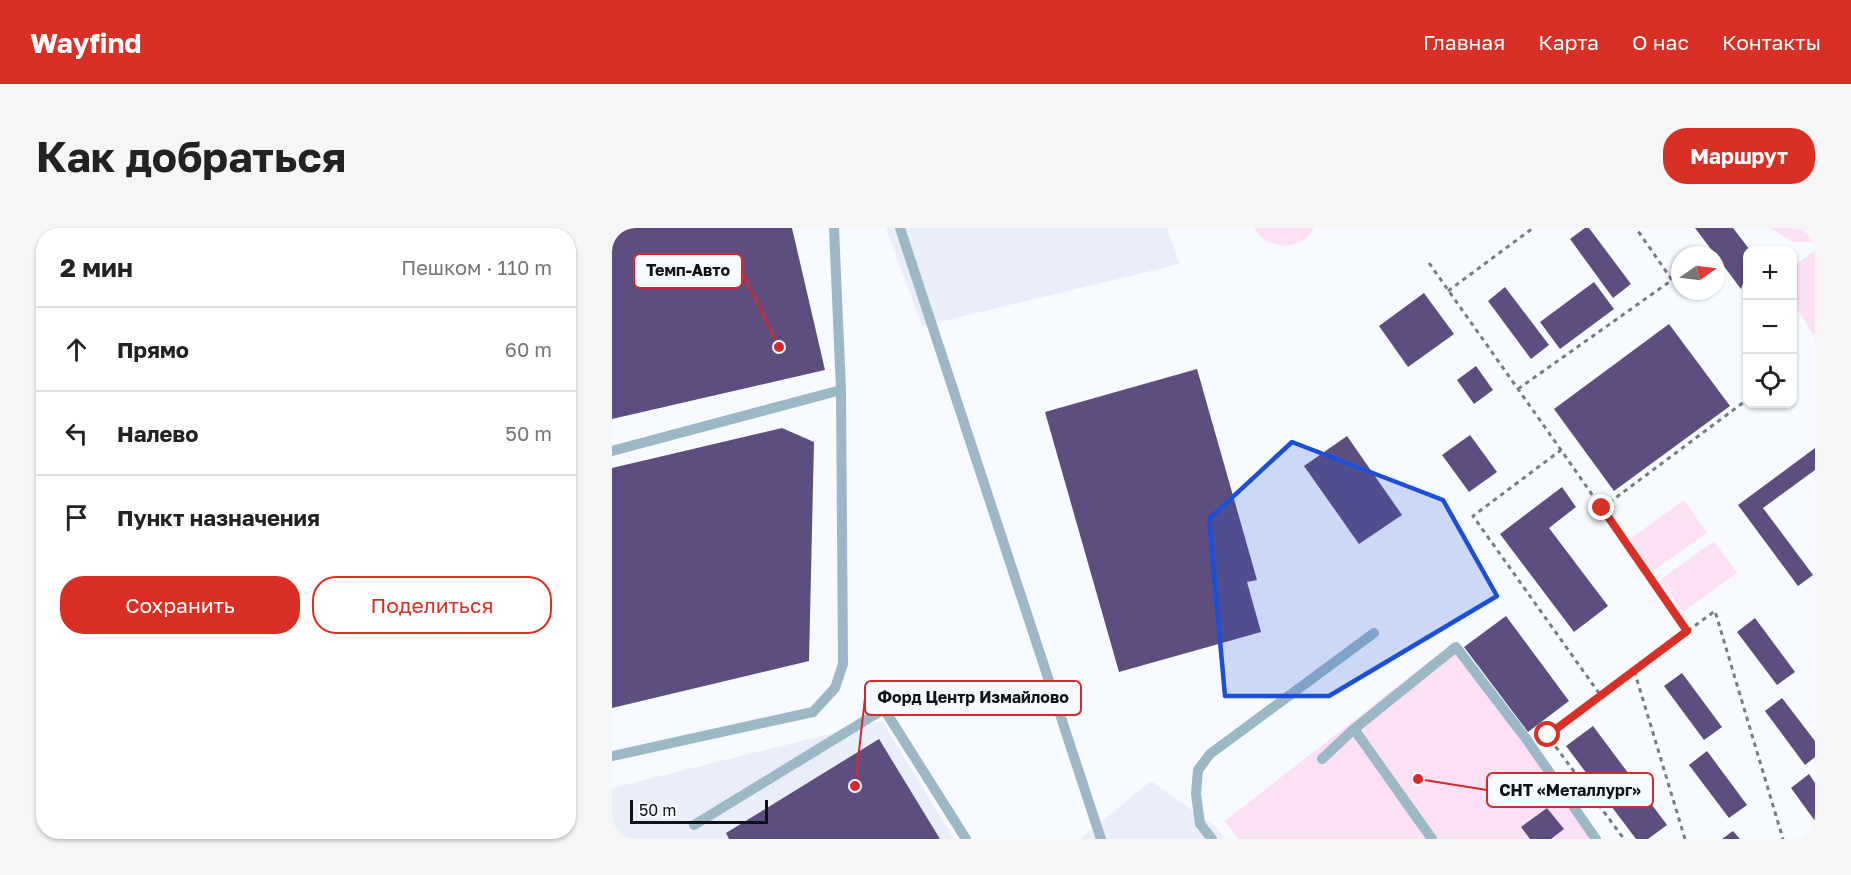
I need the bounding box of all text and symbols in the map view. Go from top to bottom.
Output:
text: Wayfind [30,26,142,59]
text: Главная [1423,29,1505,55]
text: Карта [1538,29,1599,55]
text: О нас [1632,29,1689,55]
text: Контакты [1722,29,1821,55]
button: Маршрут [1663,128,1815,184]
text: Как добраться [36,131,346,181]
north arrow [1671,246,1725,300]
map controls [1743,246,1797,408]
button: + [1743,246,1797,300]
text: 2 мин [60,252,133,283]
callout: Темп-Авто [634,254,742,288]
text: Пешком · 110 m [401,255,552,279]
text: Темп-Авто [646,260,730,280]
button: − [1743,300,1797,354]
icon: ahead [60,333,93,366]
text: Прямо [117,336,189,363]
text: 60 m [505,337,552,361]
button: locate [1743,354,1797,408]
icon: left [60,417,93,450]
text: Налево [117,420,199,447]
text: 50 m [505,421,552,445]
route end [1588,494,1614,520]
icon: arrive [60,501,93,534]
text: Пункт назначения [117,504,320,531]
button: Сохранить [60,576,300,634]
button: Поделиться [312,576,552,634]
callout: Форд Центр Измайлово [865,681,1081,715]
text: Форд Центр Измайлово [877,687,1069,707]
route start [1534,721,1560,747]
callout: СНТ «Металлург» [1487,773,1653,807]
text: СНТ «Металлург» [1499,780,1641,800]
scale bar [630,797,768,824]
text: 50 m [639,800,676,820]

